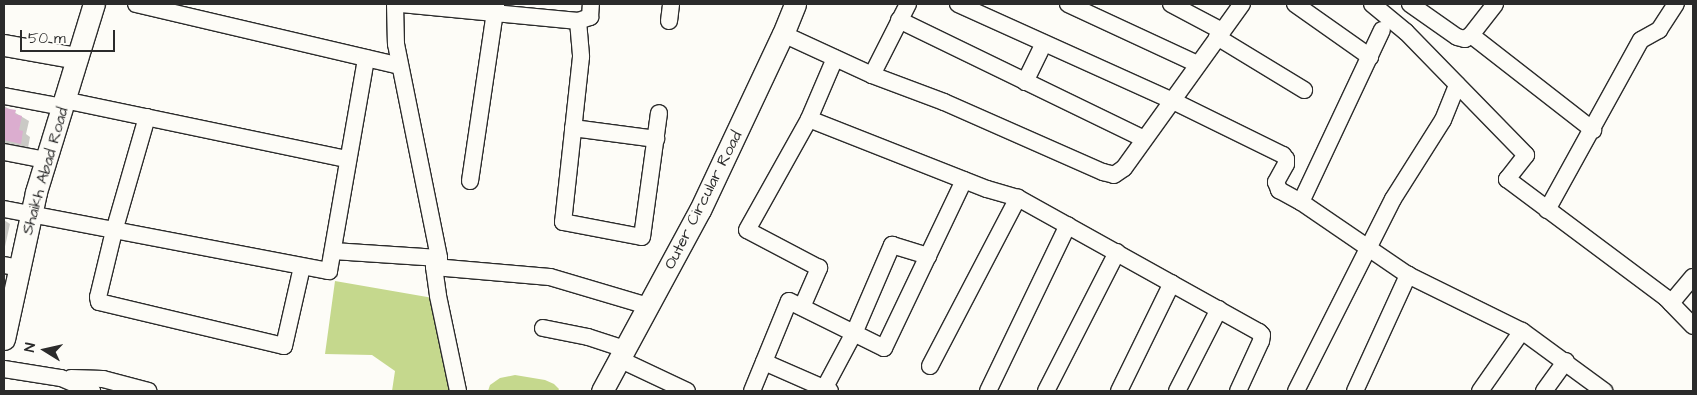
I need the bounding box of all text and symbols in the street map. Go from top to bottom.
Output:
scale bar [22,20,118,52]
text: 50 m [28,28,66,49]
street label: Shaikh Abad Road [18,105,72,237]
street label: Outer Circular Road [660,128,746,272]
north arrow [20,325,70,375]
text: N [20,341,41,353]

